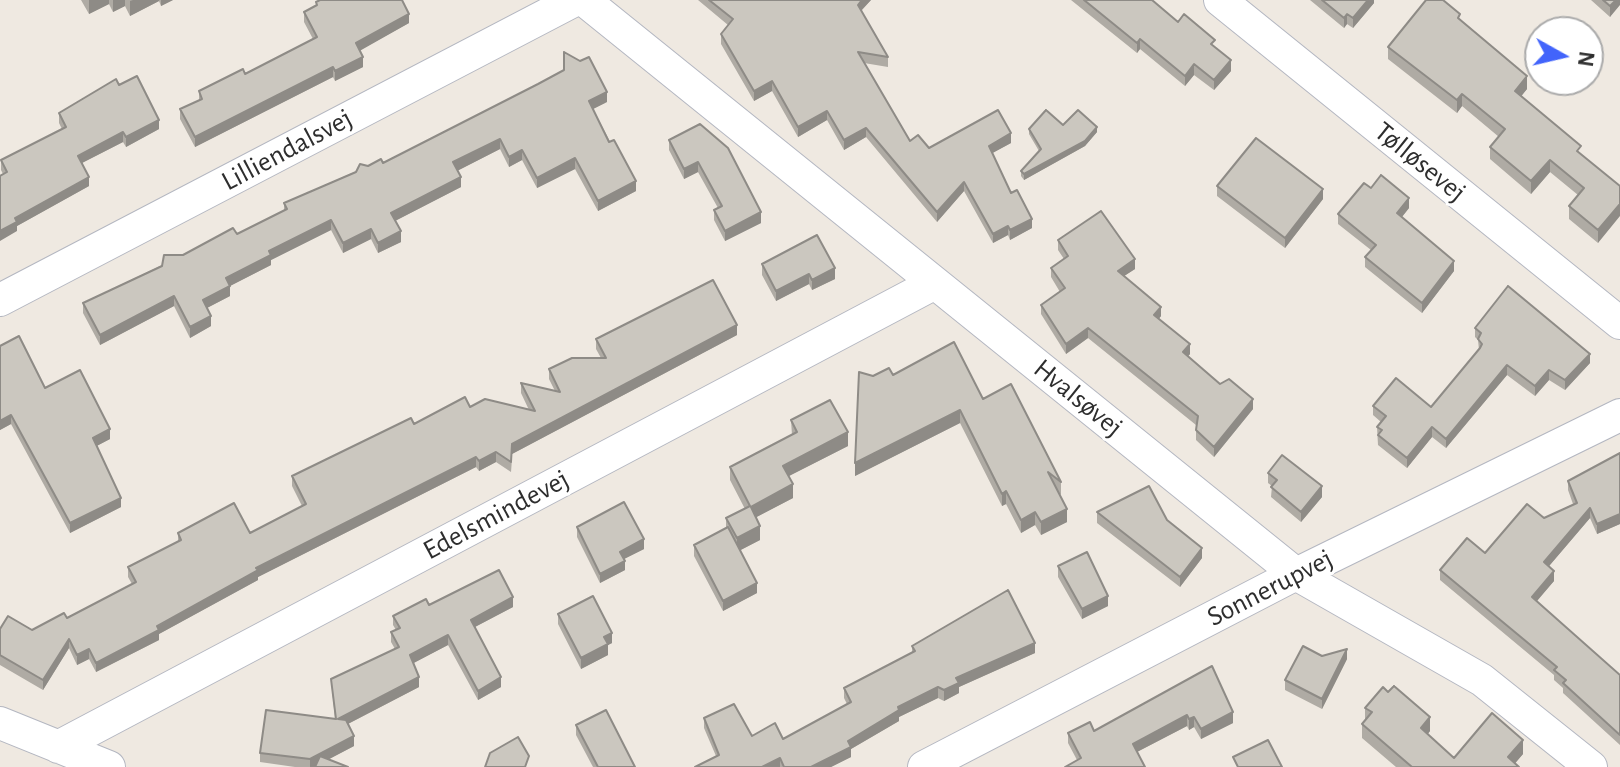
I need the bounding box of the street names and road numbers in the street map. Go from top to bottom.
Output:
street label: Lilliendalsvej [216,102,358,198]
street label: Tølløsevej [1367,115,1473,209]
street label: Hvalsøvej [1027,352,1129,444]
street label: Edelsmindevej [417,463,575,567]
street label: Sonnerupvej [1202,542,1338,634]

